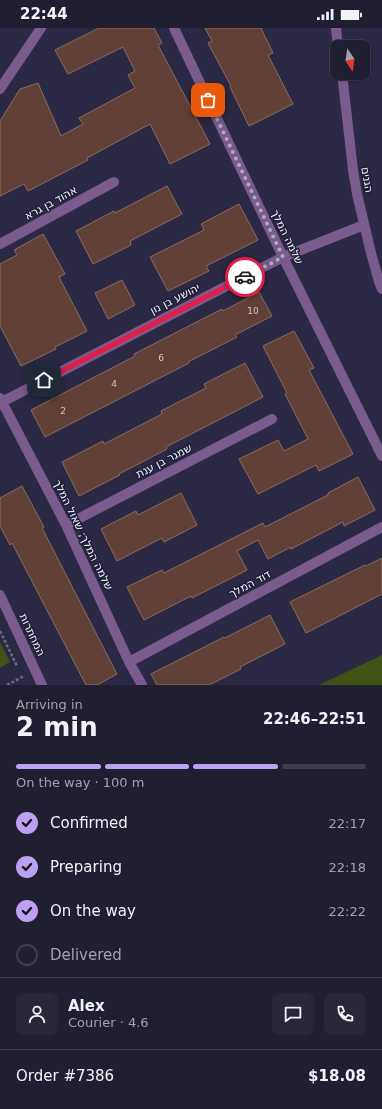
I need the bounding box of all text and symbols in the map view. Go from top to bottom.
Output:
text: 22:44 [20,5,68,23]
north arrow [330,40,370,80]
map controls [330,40,370,80]
pin [191,83,225,117]
icon: bag [197,89,219,111]
street label: הגנים [358,166,376,194]
street label: אהוד בן גרא [22,183,80,223]
street label: שלמה המלך [268,208,306,267]
courier [225,257,265,297]
icon: car [234,266,256,288]
street label: יהושע בן נון [148,281,202,317]
house number: 10 [247,306,259,316]
house number: 6 [158,353,164,363]
pin [27,363,61,397]
icon: home [33,369,55,391]
house number: 4 [111,379,117,389]
house number: 2 [60,406,66,416]
street label: שמגר בן ענת [134,441,194,481]
street label: שלמה המלך; שאול המלך [51,478,115,592]
street label: דוד המלך [227,568,273,600]
street label: המחתרות [16,612,48,658]
text: Arriving in [16,697,83,712]
text: 22:46–22:51 [263,710,366,728]
text: 2 min [16,712,98,742]
text: On the way · 100 m [16,775,144,790]
icon: check [16,812,38,834]
text: Confirmed [50,814,128,832]
text: 22:17 [329,816,366,831]
icon: check [16,856,38,878]
text: Preparing [50,858,122,876]
text: 22:18 [329,860,366,875]
icon: check [16,900,38,922]
text: On the way [50,902,136,920]
text: 22:22 [329,904,366,919]
text: Delivered [50,946,122,964]
button: person [16,993,58,1035]
button: chat [272,993,314,1035]
button: phone [324,993,366,1035]
text: Alex [68,997,105,1015]
text: Courier · 4.6 [68,1015,149,1030]
text: Order #7386 [16,1067,114,1085]
text: $18.08 [308,1067,366,1085]

